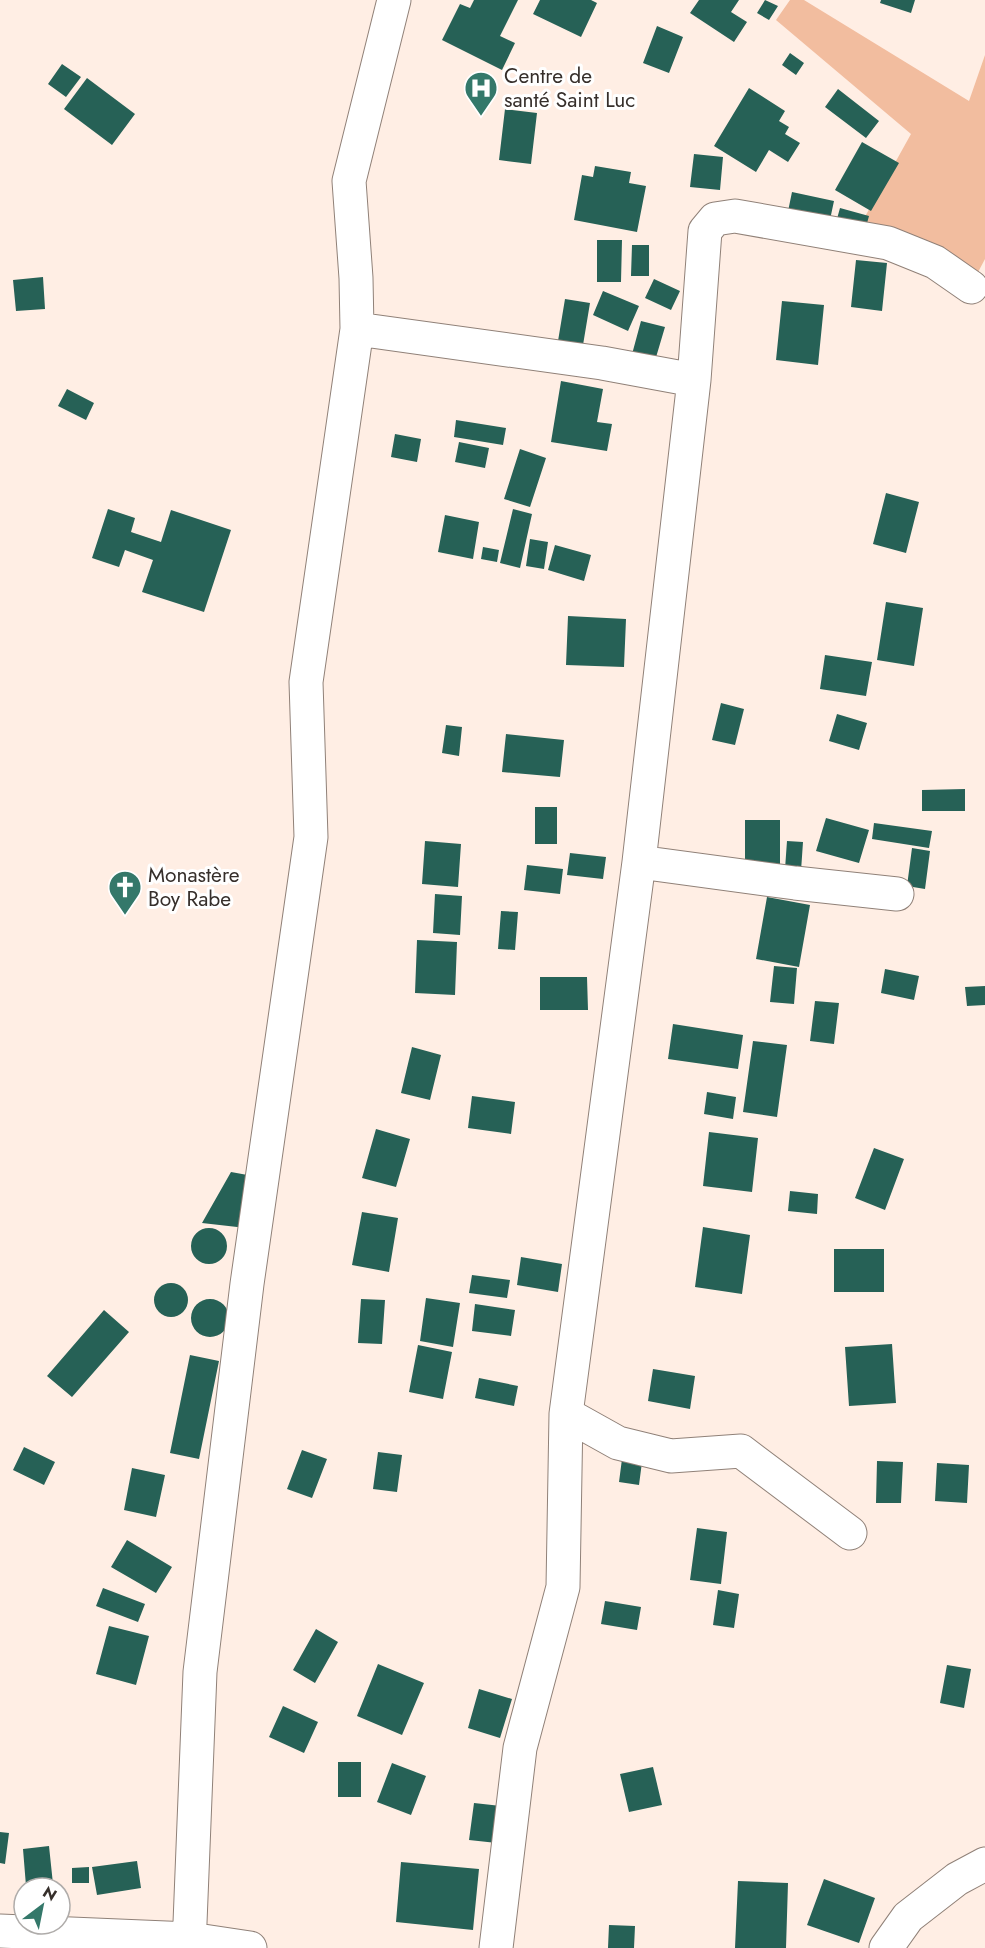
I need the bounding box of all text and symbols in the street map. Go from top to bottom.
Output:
place label: Centre de santé Saint Luc [504,61,635,115]
hospital icon: Centre de santé Saint Luc [463,70,499,117]
place label: Monastère Boy Rabe [148,860,240,914]
church icon: Monastère Boy Rabe [107,869,143,916]
north arrow [12,1876,72,1936]
text: N [38,1881,61,1907]

